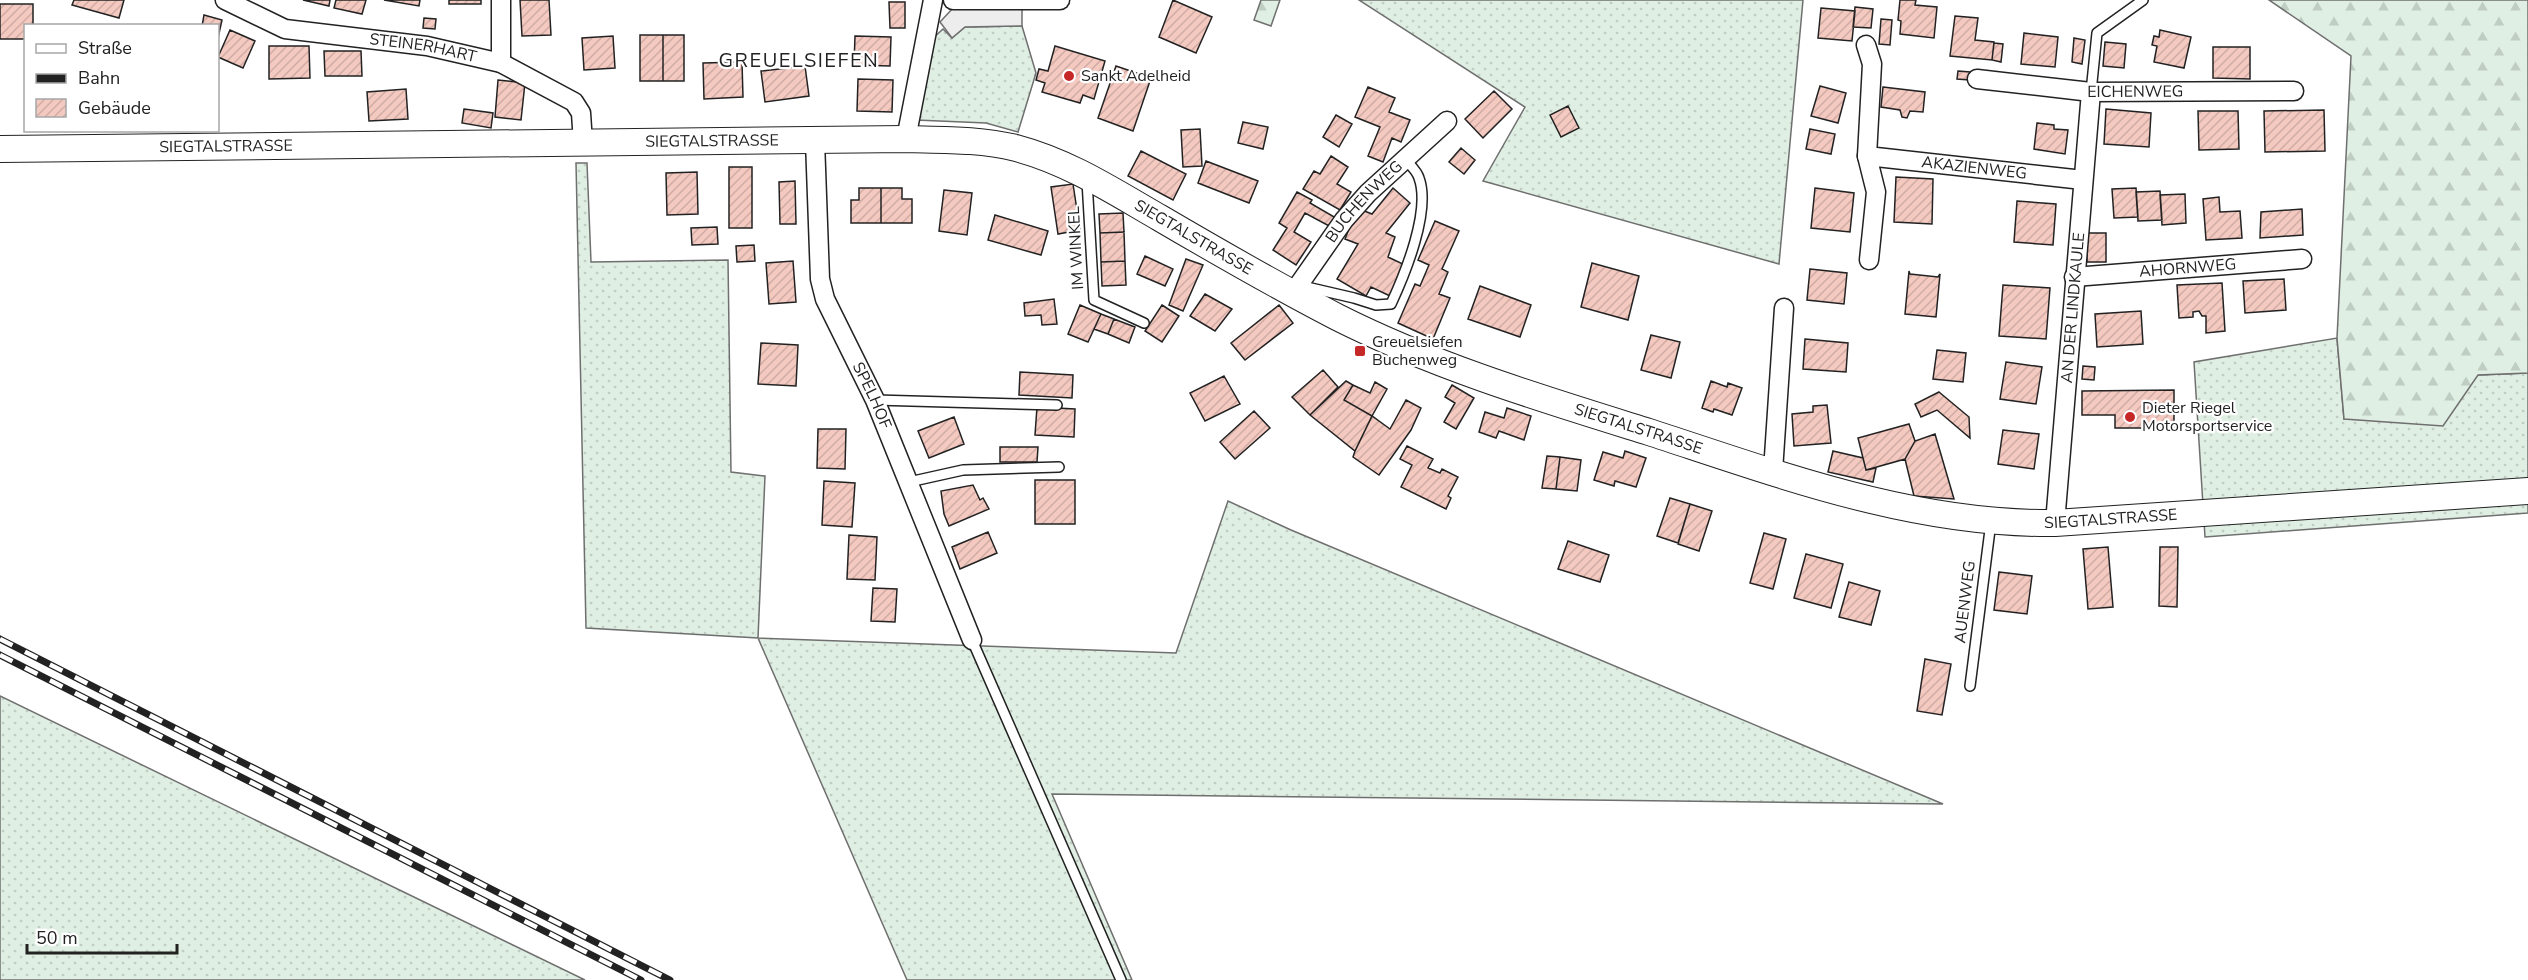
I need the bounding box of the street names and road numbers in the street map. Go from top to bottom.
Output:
street label: STEINERHART [368,28,479,68]
street label: EICHENWEG [2087,81,2183,103]
street label: SIEGTALSTRASSE [645,129,779,153]
street label: SIEGTALSTRASSE [159,135,293,158]
street label: AKAZIENWEG [1920,151,2028,185]
street label: BUCHENWEG [1320,156,1407,247]
street label: SIEGTALSTRASSE [1130,194,1257,280]
street label: IM WINKEL [1063,205,1089,290]
street label: AN DER LINDKAULE [2056,232,2090,384]
street label: AHORNWEG [2138,253,2237,283]
street label: SPELHOF [847,358,897,432]
street label: SIEGTALSTRASSE [1571,398,1705,460]
street label: SIEGTALSTRASSE [2044,504,2178,534]
street label: AUENWEG [1949,560,1981,644]

